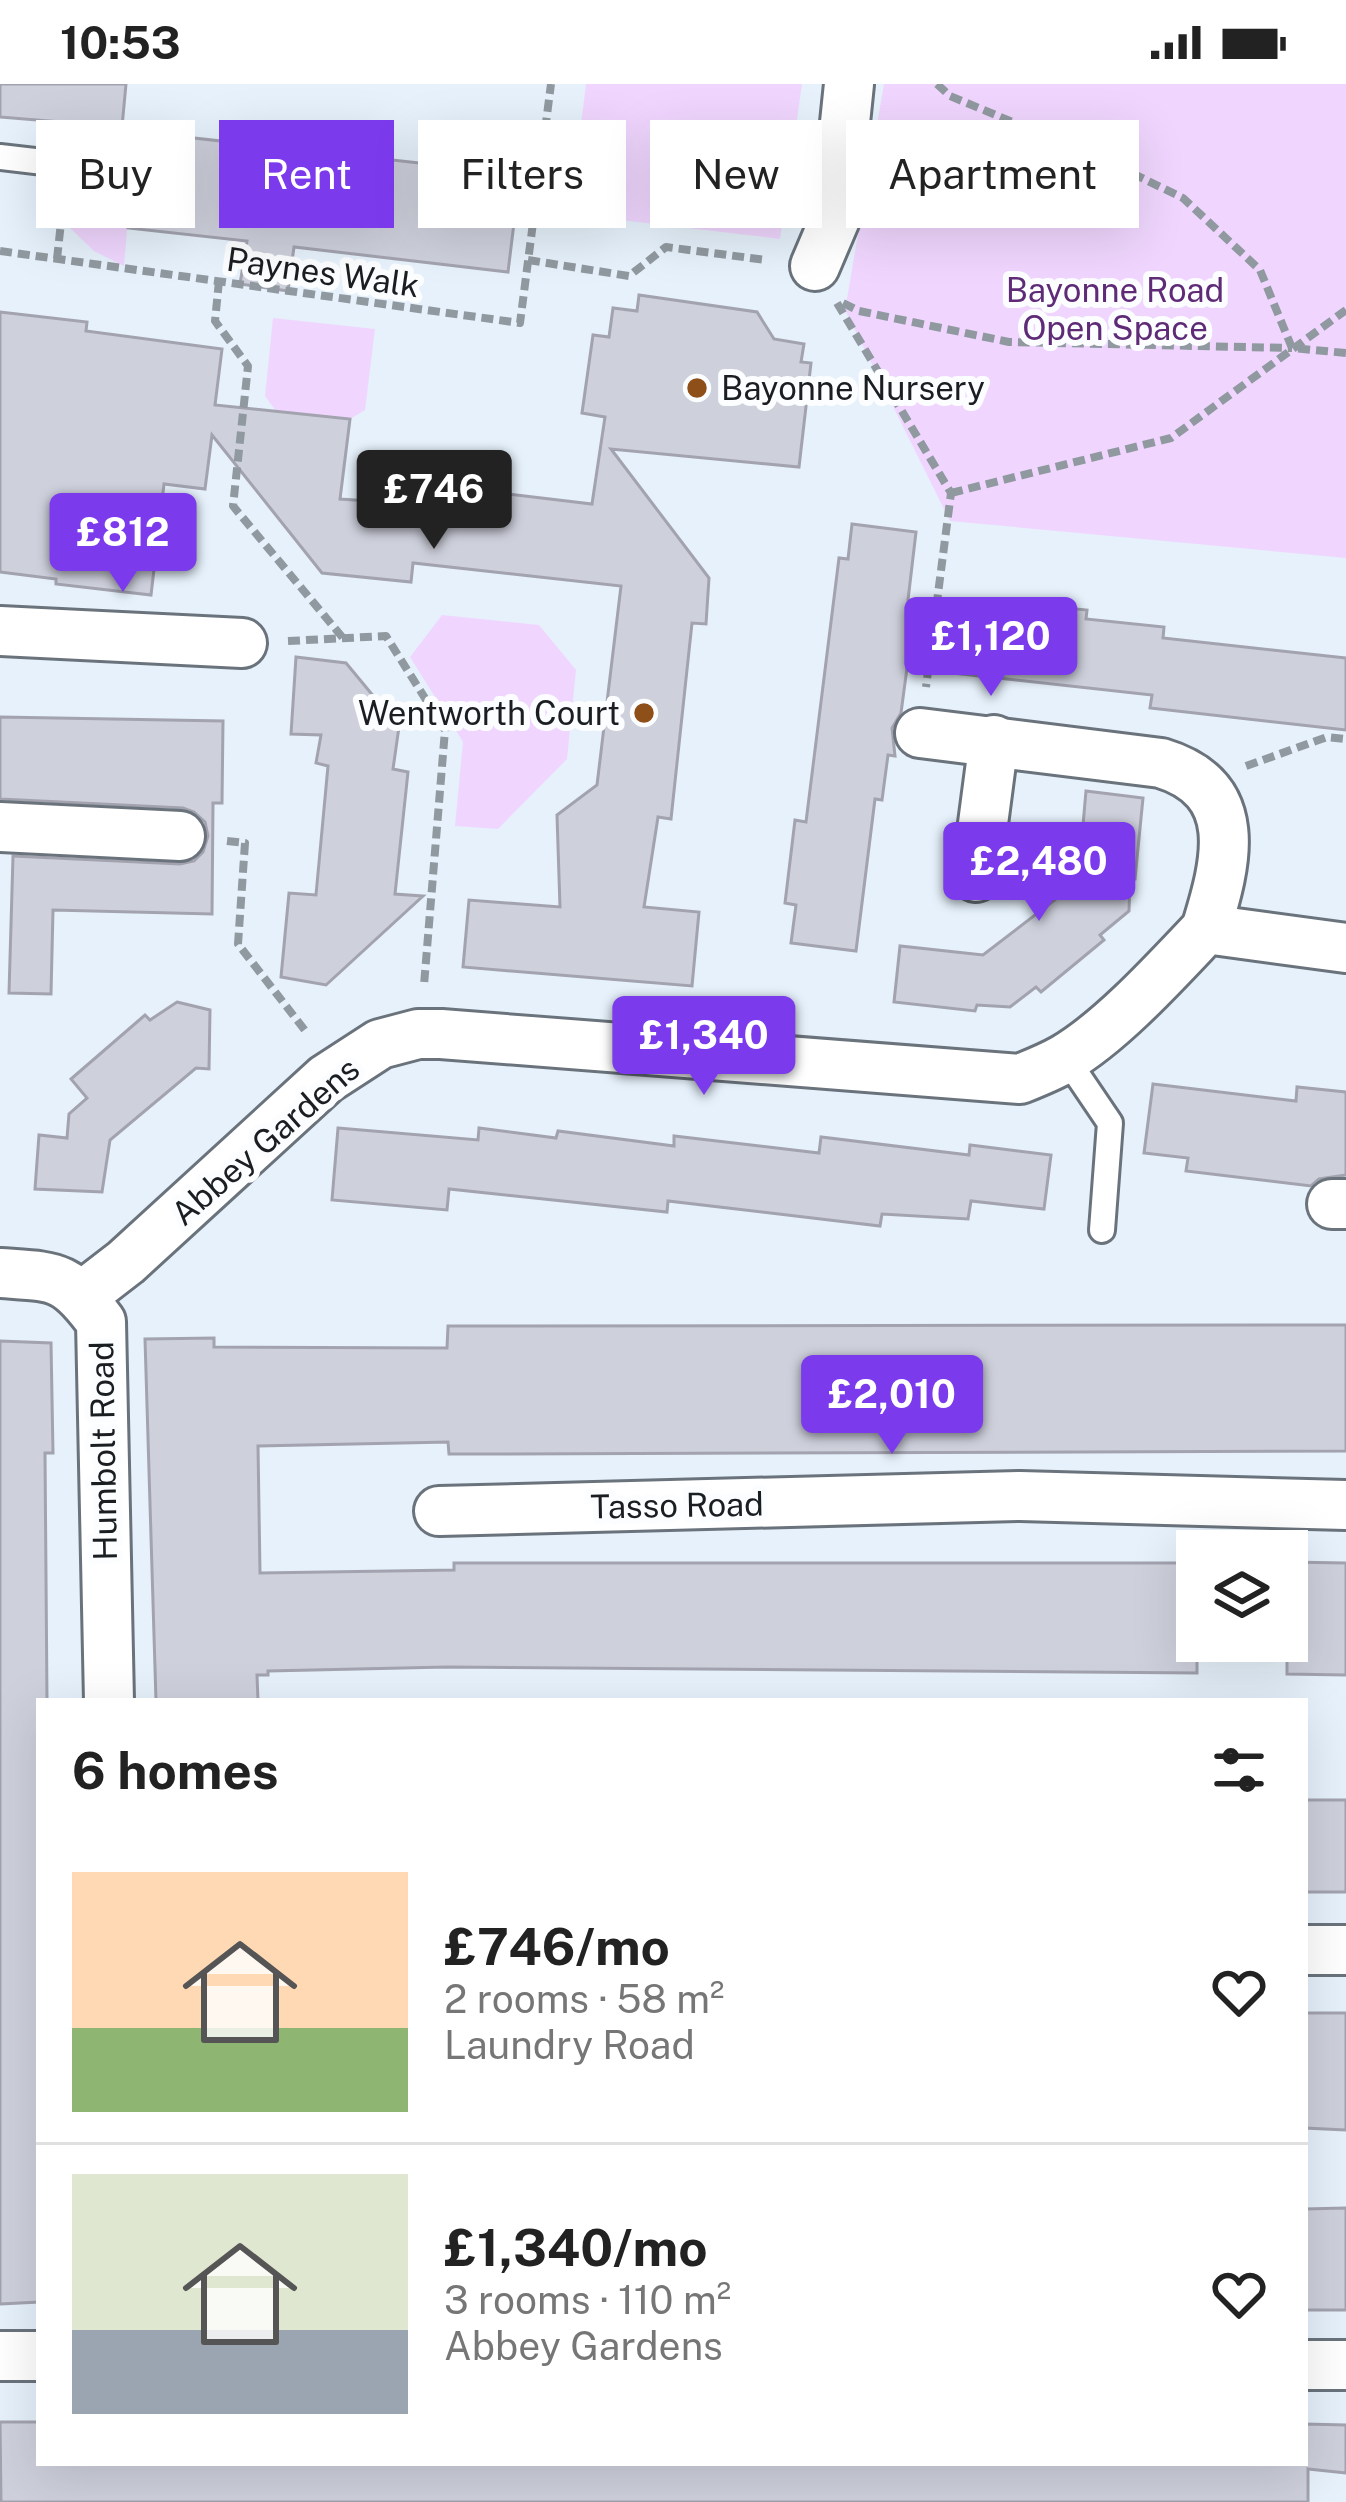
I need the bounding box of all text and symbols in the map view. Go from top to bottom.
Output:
text: 10:53 [60,16,181,69]
chip: Buy [36,120,195,228]
chip: Rent [219,120,394,228]
chip: Filters [418,120,626,228]
chip: New [650,120,822,228]
chip: Apartment [846,120,1139,228]
street label: Paynes Walk [224,240,422,304]
park label: Bayonne Road Open Space [1006,271,1224,347]
place label: Bayonne Nursery [721,369,985,407]
marker: Bayonne Nursery [684,375,710,401]
pin: £746 [363,450,505,552]
text: £746 [384,466,484,512]
pin: £812 [52,493,194,595]
text: £812 [77,509,169,555]
pin: £1,120 [893,597,1089,699]
text: £1,120 [931,613,1051,659]
place label: Wentworth Court [358,694,620,732]
marker: Wentworth Court [631,700,657,726]
pin: £2,480 [941,822,1137,924]
text: £2,480 [970,838,1108,884]
pin: £1,340 [606,996,802,1098]
text: £1,340 [639,1012,769,1058]
street label: Abbey Gardens [164,1049,366,1233]
street label: Humbolt Road [82,1341,124,1561]
pin: £2,010 [794,1355,990,1457]
text: £2,010 [828,1371,956,1417]
street label: Tasso Road [590,1484,764,1526]
map controls [1176,1530,1308,1662]
button: layers [1176,1530,1308,1662]
icon: filters [1206,1737,1272,1803]
text: 6 homes [72,1741,279,1800]
text: £746/mo [444,1917,670,1976]
icon: home [168,1920,312,2064]
icon: heart [1206,1959,1272,2025]
text: 2 rooms · 58 m² [444,1976,724,2022]
text: Laundry Road [444,2022,695,2068]
text: £1,340/mo [444,2218,708,2277]
icon: home [168,2222,312,2366]
icon: heart [1206,2261,1272,2327]
text: 3 rooms · 110 m² [444,2277,731,2323]
text: Abbey Gardens [444,2323,723,2369]

